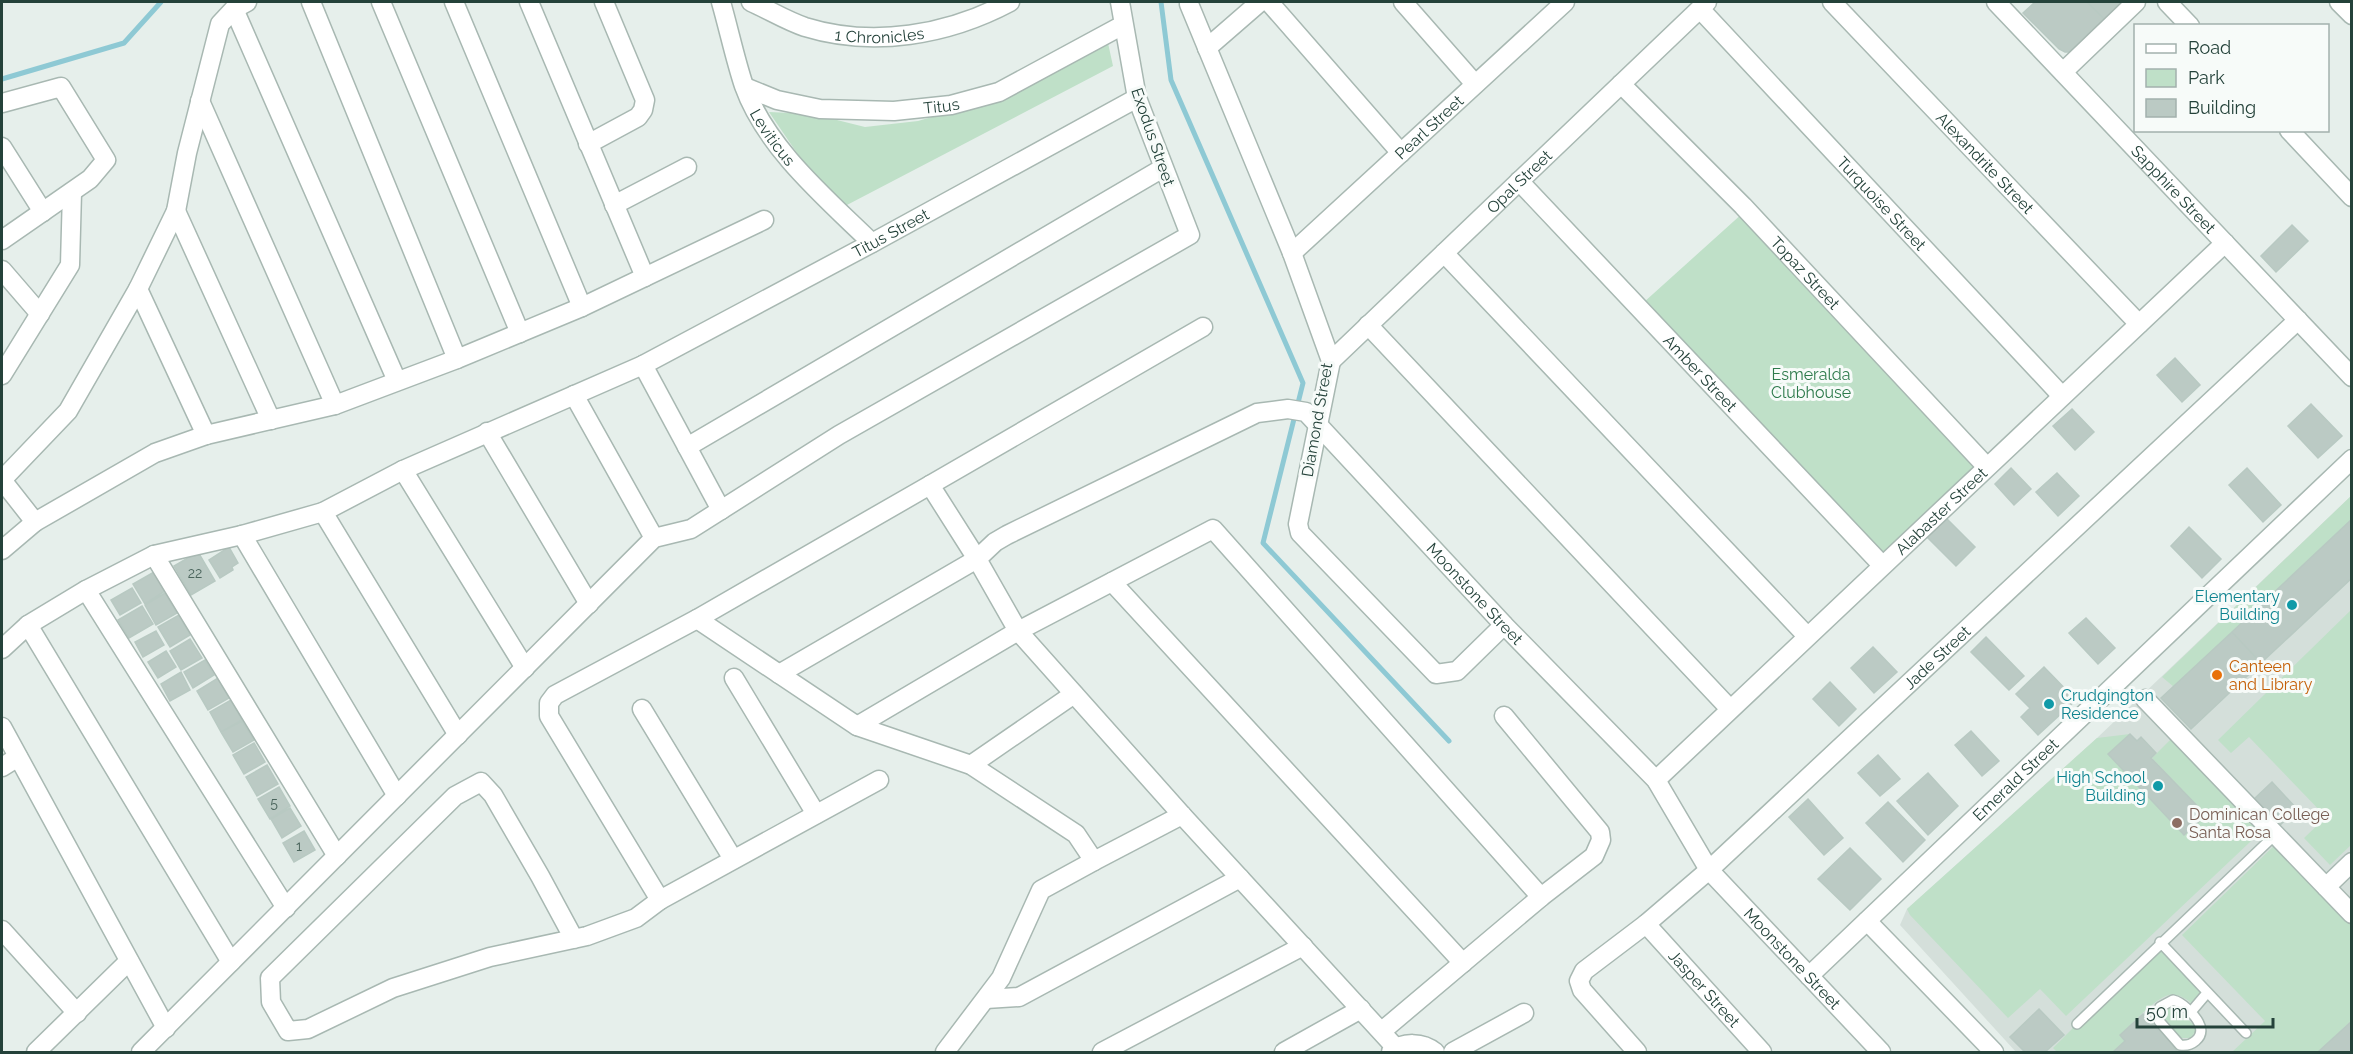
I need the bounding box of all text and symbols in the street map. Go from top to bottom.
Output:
street label: 1 Chronicles [834,23,926,47]
legend [2134,24,2329,132]
text: Road [2188,37,2231,58]
text: Park [2188,67,2225,88]
street label: Exodus Street [1127,85,1179,189]
street label: Pearl Street [1391,91,1467,163]
street label: Titus [922,94,962,117]
text: Building [2188,97,2256,118]
street label: Leviticus [746,105,800,170]
street label: Alexandrite Street [1933,108,2038,218]
street label: Sapphire Street [2127,141,2220,238]
street label: Opal Street [1482,146,1556,217]
street label: Turquoise Street [1833,152,1931,255]
street label: Titus Street [849,204,933,261]
street label: Topaz Street [1767,233,1844,314]
street label: Amber Street [1660,330,1742,416]
street label: Diamond Street [1298,361,1337,479]
park label: Esmeralda Clubhouse [1771,365,1851,402]
street label: Alabaster Street [1891,463,1991,559]
street label: Moonstone Street [1423,539,1527,649]
house number: 22 [188,565,202,581]
place label: Elementary Building [2195,587,2280,624]
marker: Elementary Building [2285,598,2299,612]
street label: Jade Street [1900,621,1975,693]
place label: Canteen and Library [2229,657,2313,694]
marker: Canteen and Library [2210,668,2224,682]
place label: Crudgington Residence [2061,686,2154,723]
marker: Crudgington Residence [2042,697,2056,711]
street label: Emerald Street [1969,734,2063,825]
place label: High School Building [2056,768,2147,805]
marker: High School Building [2151,779,2165,793]
house number: 5 [270,795,278,811]
place label: Dominican College Santa Rosa [2189,805,2330,842]
marker: Dominican College Santa Rosa [2170,816,2184,830]
house number: 1 [296,838,302,854]
street label: Moonstone Street [1740,904,1845,1013]
street label: Jasper Street [1665,946,1744,1031]
scale bar [2137,991,2274,1029]
text: 50 m [2146,1001,2188,1022]

